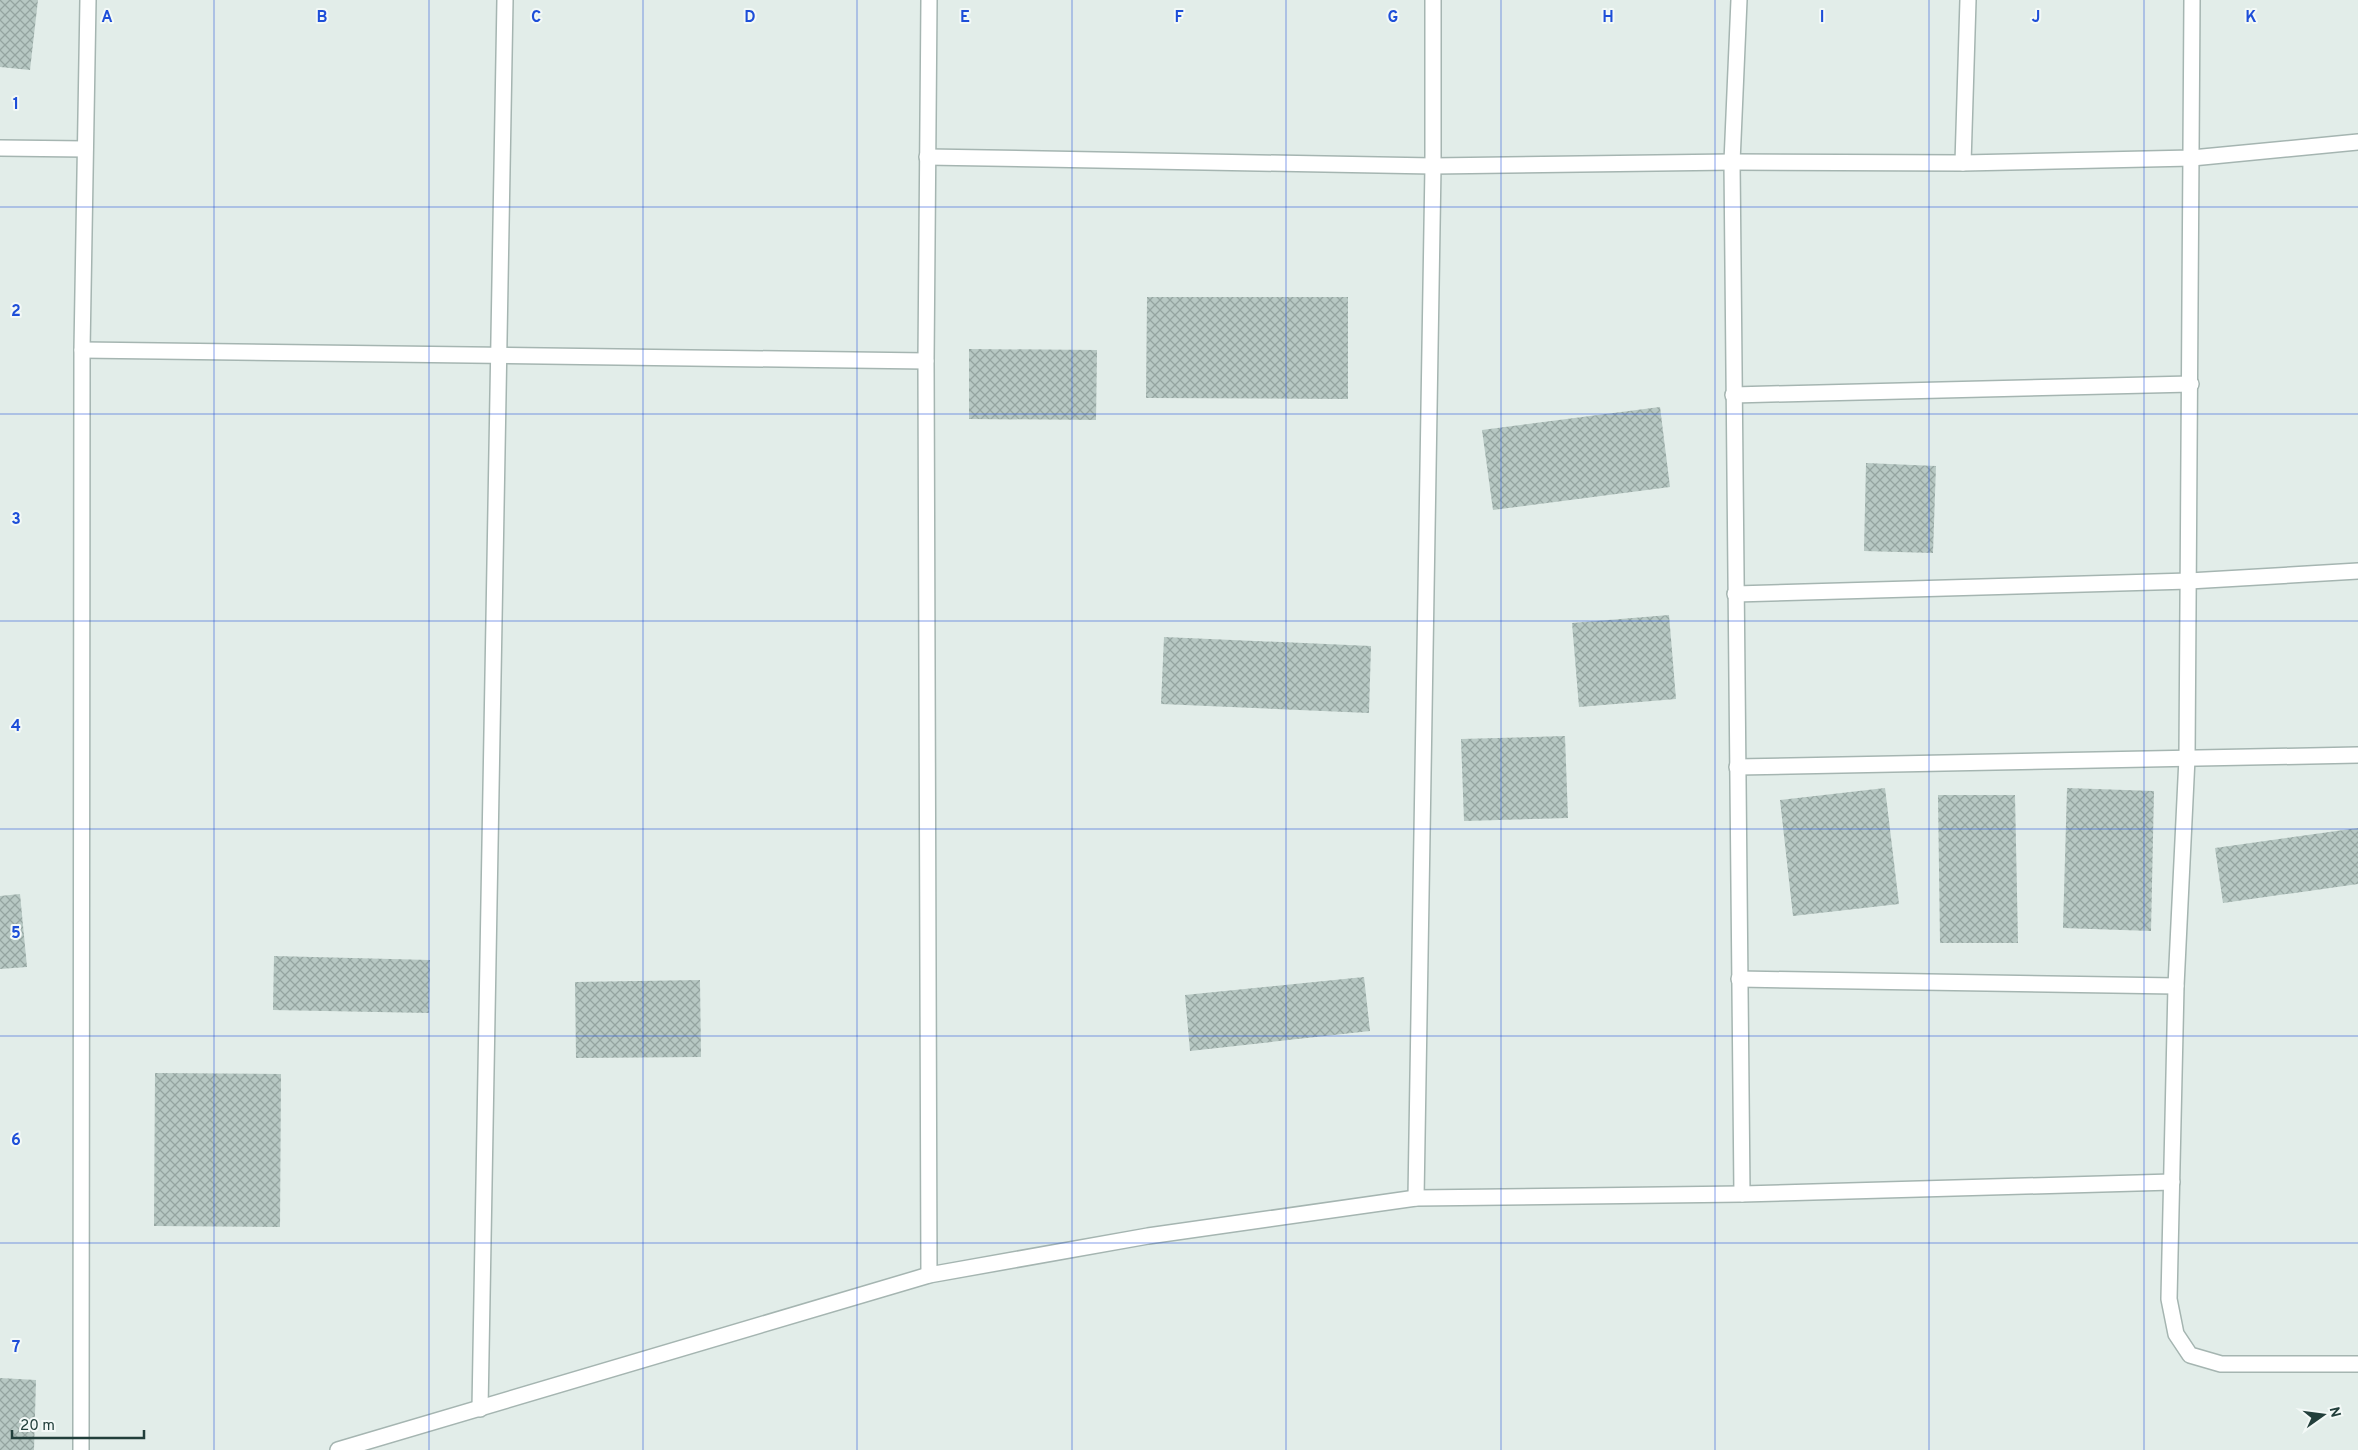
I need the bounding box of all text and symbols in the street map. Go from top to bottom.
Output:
text: A [101,8,113,28]
text: B [316,8,328,28]
text: C [531,8,541,28]
text: D [744,8,756,28]
text: E [960,8,970,28]
text: F [1174,8,1184,28]
text: G [1388,8,1398,28]
text: H [1602,8,1614,28]
text: I [1820,8,1824,28]
text: J [2032,8,2040,28]
text: K [2245,8,2257,28]
text: 1 [13,95,19,115]
text: 2 [11,302,21,322]
text: 3 [11,510,21,530]
text: 4 [11,717,21,737]
text: 5 [11,924,21,944]
text: 6 [11,1131,21,1151]
text: 7 [12,1338,20,1358]
north arrow [2298,1390,2348,1440]
text: N [2325,1405,2344,1419]
scale bar [12,1408,145,1440]
text: 20 m [20,1417,55,1436]

